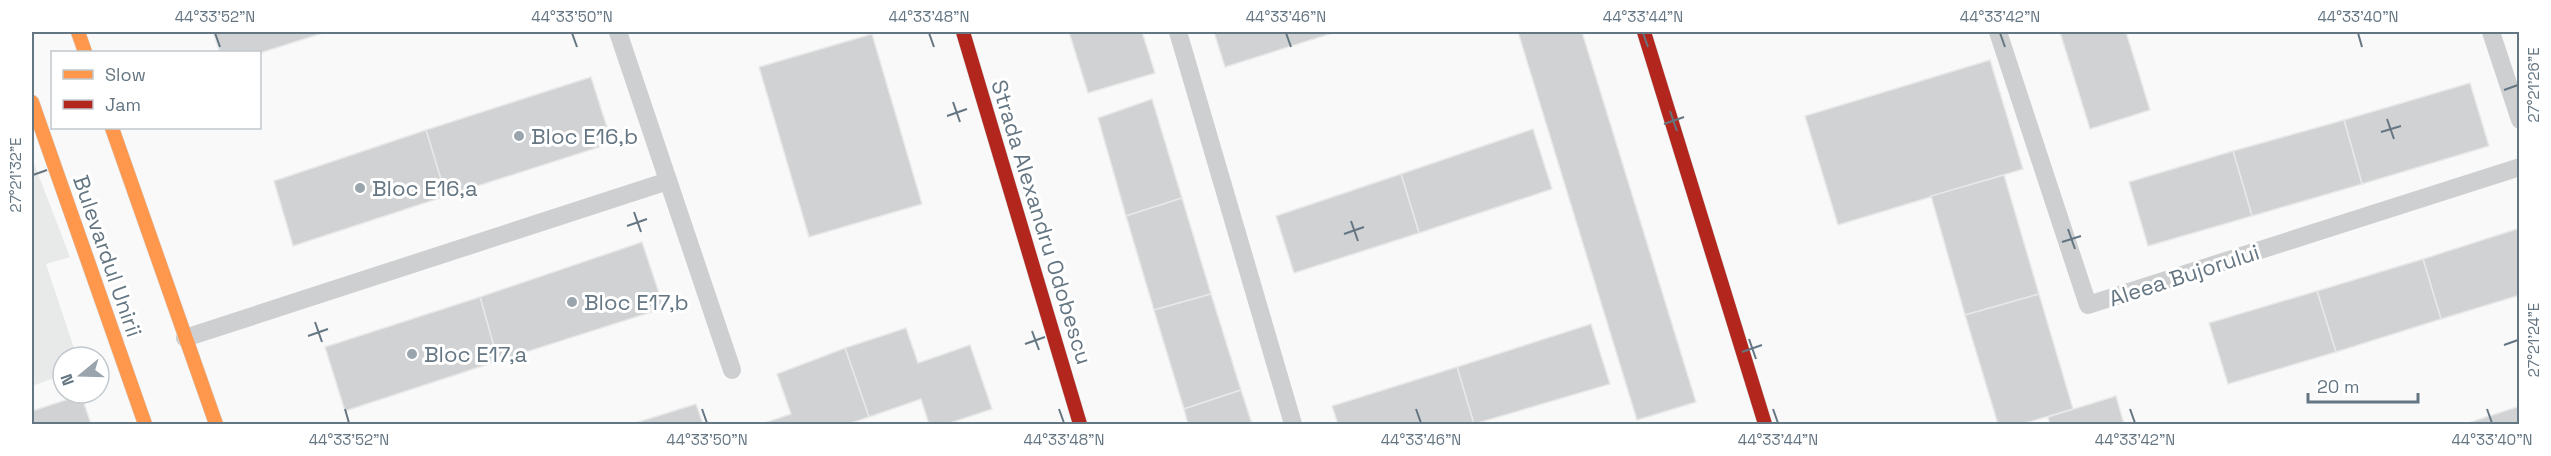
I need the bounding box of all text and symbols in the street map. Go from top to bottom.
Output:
text: 44°33'52"N [175,7,255,26]
text: 44°33'50"N [531,7,613,26]
text: 44°33'48"N [889,7,969,26]
text: 44°33'46"N [1246,7,1326,26]
text: 44°33'44"N [1603,7,1683,26]
text: 44°33'42"N [1960,7,2040,26]
text: 44°33'40"N [2317,7,2399,26]
text: 27°21'26"E [2524,47,2543,123]
legend [51,51,261,129]
text: Slow [105,63,146,86]
street label: Strada Alexandru Odobescu [985,76,1099,368]
text: Jam [105,93,141,116]
place label: Bloc E16,b [531,122,638,150]
marker: Bloc E16,b [512,129,526,143]
text: 27°21'32"E [6,137,25,213]
street label: Bulevardul Unirii [67,171,149,341]
place label: Bloc E16,a [372,174,478,202]
marker: Bloc E16,a [353,181,367,195]
street label: Aleea Bujorului [2105,237,2263,313]
place label: Bloc E17,b [584,288,689,316]
marker: Bloc E17,b [565,295,579,309]
text: 27°21'24"E [2524,303,2543,377]
place label: Bloc E17,a [424,340,527,368]
north arrow [51,345,111,405]
marker: Bloc E17,a [405,347,419,361]
scale bar [2308,366,2418,404]
text: N [56,371,79,388]
text: 20 m [2317,375,2360,398]
text: 44°33'52"N [309,430,389,449]
text: 44°33'50"N [666,430,748,449]
text: 44°33'48"N [1024,430,1104,449]
text: 44°33'46"N [1381,430,1461,449]
text: 44°33'44"N [1738,430,1818,449]
text: 44°33'42"N [2095,430,2175,449]
text: 44°33'40"N [2451,430,2533,449]

